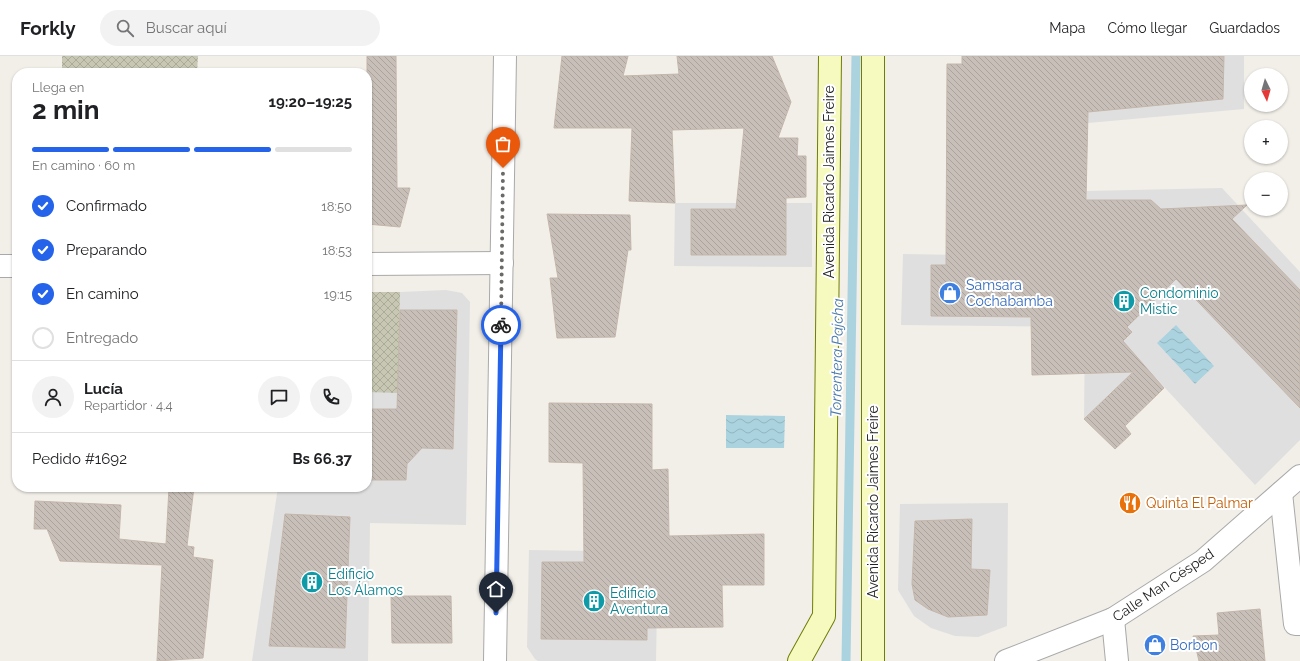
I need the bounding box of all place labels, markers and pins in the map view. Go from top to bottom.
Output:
pin [486,127,520,168]
place label: Samsara Cochabamba [966,277,1053,309]
shop icon: Samsara Cochabamba [937,280,963,306]
place label: Condominio Mistic [1140,285,1219,317]
building icon: Condominio Mistic [1111,288,1137,314]
restaurant icon: Quinta El Palmar [1117,490,1143,516]
place label: Quinta El Palmar [1146,495,1253,511]
place label: Edificio Los Álamos [328,566,403,598]
building icon: Edificio Los Álamos [299,569,325,595]
pin [479,572,513,613]
place label: Edificio Aventura [610,585,668,617]
building icon: Edificio Aventura [581,588,607,614]
shop icon: Borbon [1142,632,1168,658]
place label: Borbon [1170,637,1218,653]

